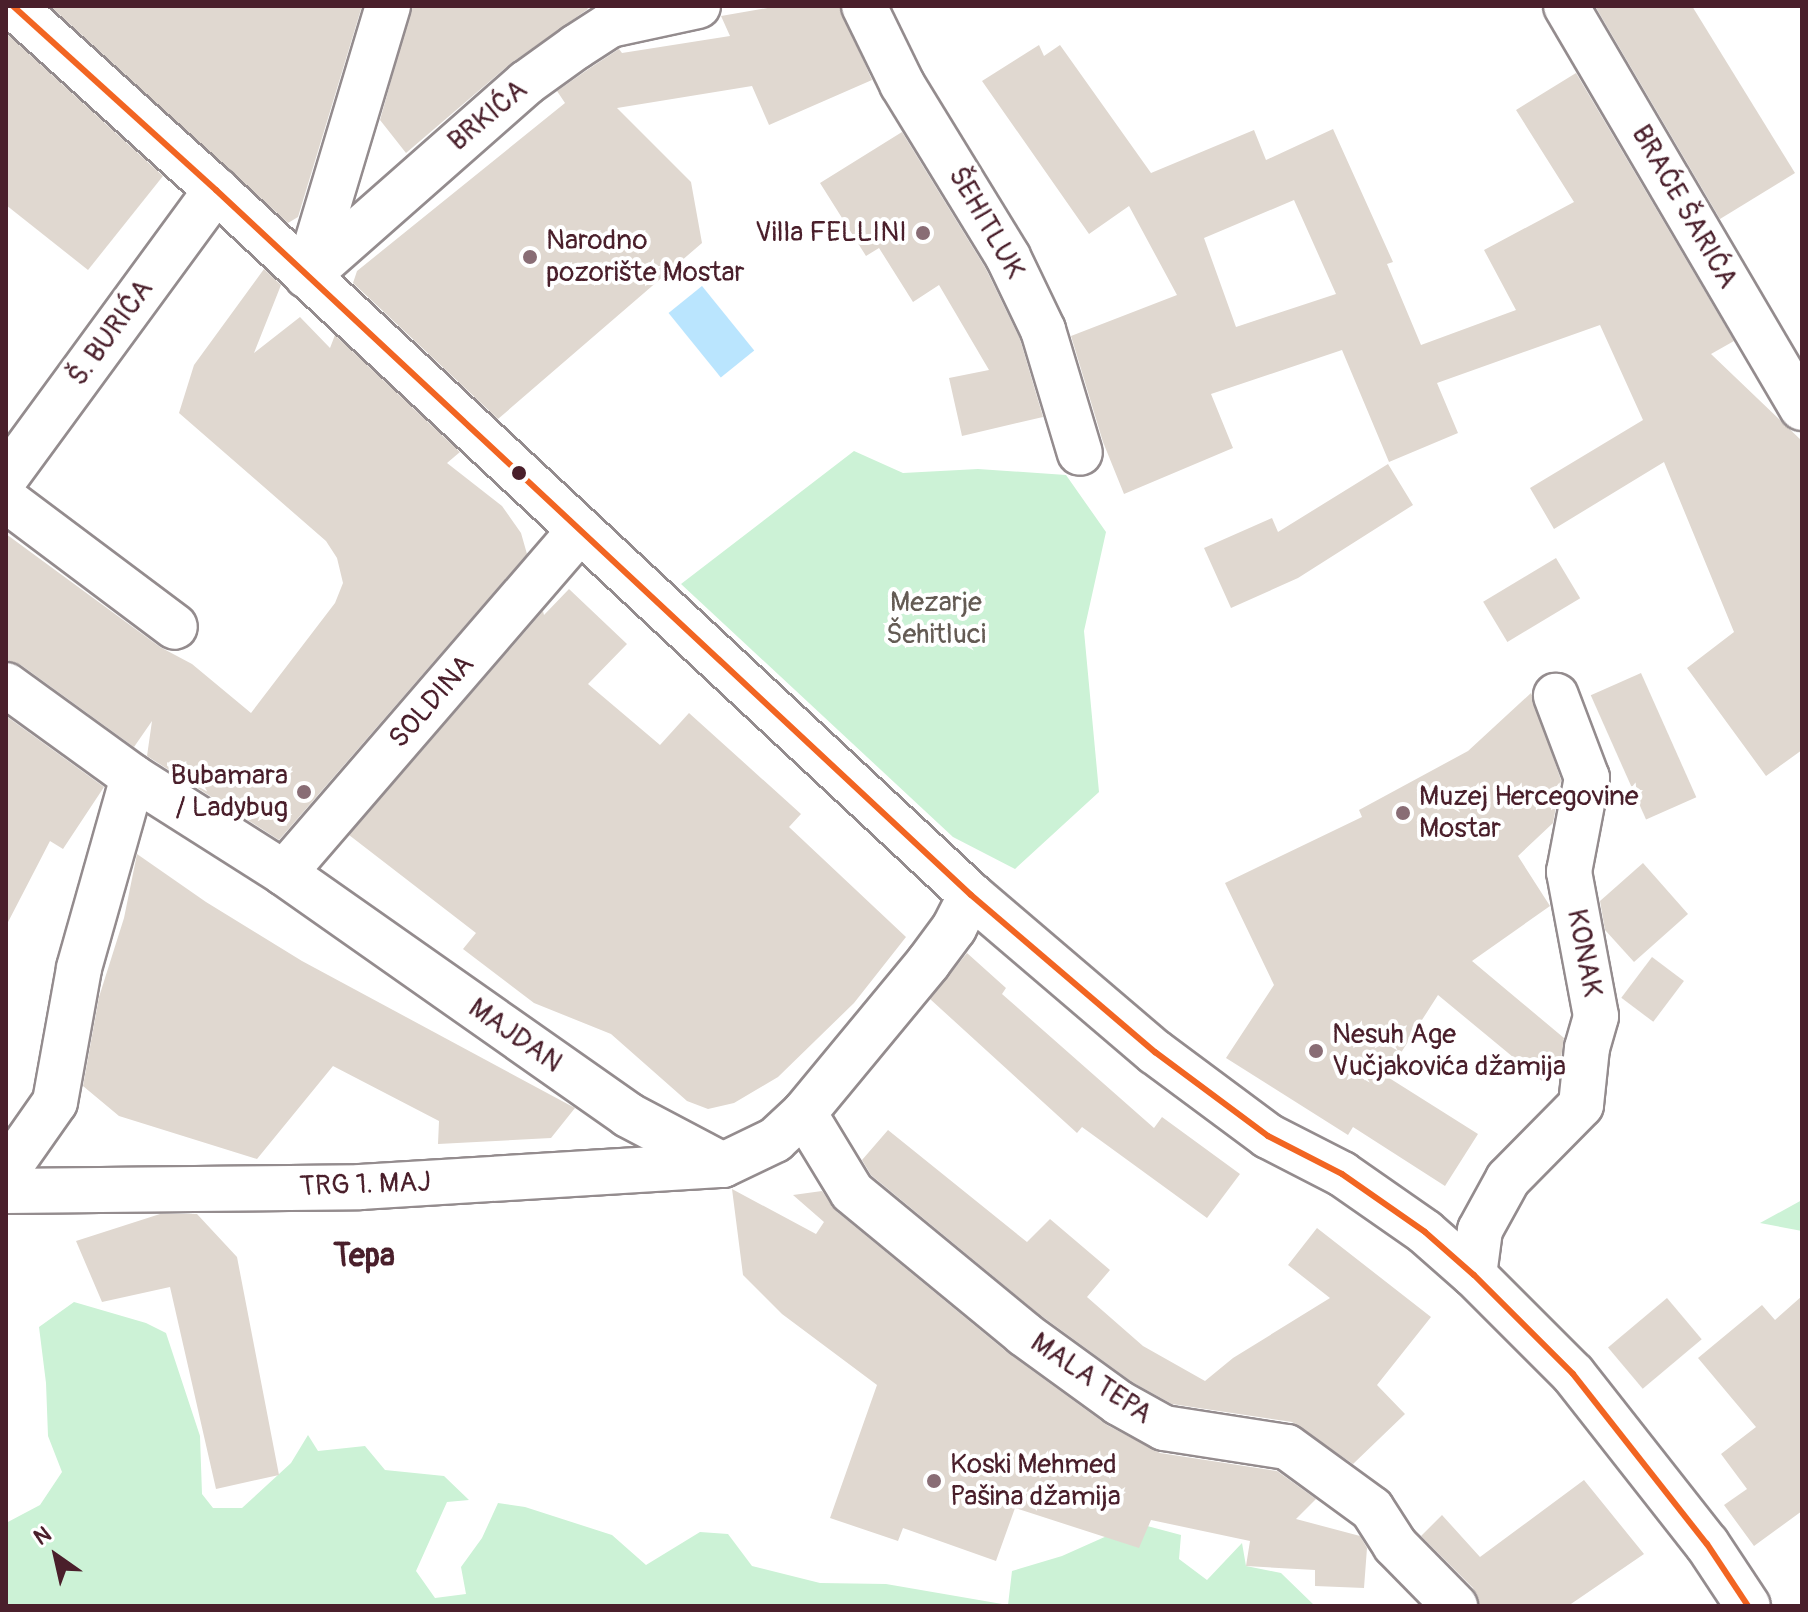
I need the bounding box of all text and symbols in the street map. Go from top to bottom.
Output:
street label: BRKIĆA [442,73,534,159]
street label: BRAĆE ŠARIĆA [1624,119,1744,295]
street label: ŠEHITLUK [941,161,1031,285]
place label: Villa FELLINI [755,216,907,250]
place label: Narodno pozorište Mostar [546,224,745,290]
marker: Villa FELLINI [914,224,932,242]
marker: Narodno pozorište Mostar [521,248,539,266]
street label: Š. BURIĆA [61,273,161,393]
unlabelled marker [511,465,527,481]
park label: Mezarje Šehitluci [886,586,986,652]
street label: SOLDINA [382,649,482,755]
place label: Bubamara / Ladybug [170,759,288,825]
place label: Muzej Hercegovine Mostar [1419,780,1639,846]
marker: Bubamara / Ladybug [295,783,313,801]
marker: Muzej Hercegovine Mostar [1394,804,1412,822]
street label: KONAK [1559,906,1609,1000]
street label: MAJDAN [462,992,568,1080]
place label: Nesuh Age Vučjakovića džamija [1332,1018,1566,1084]
marker: Nesuh Age Vučjakovića džamija [1307,1042,1325,1060]
street label: TRG 1. MAJ [299,1166,431,1204]
district label: Tepa [333,1237,395,1275]
street label: MALA TEPA [1024,1326,1158,1432]
place label: Koski Mehmed Pašina džamija [950,1448,1121,1514]
marker: Koski Mehmed Pašina džamija [925,1472,943,1490]
north arrow [16,1516,96,1596]
text: N [29,1520,57,1552]

